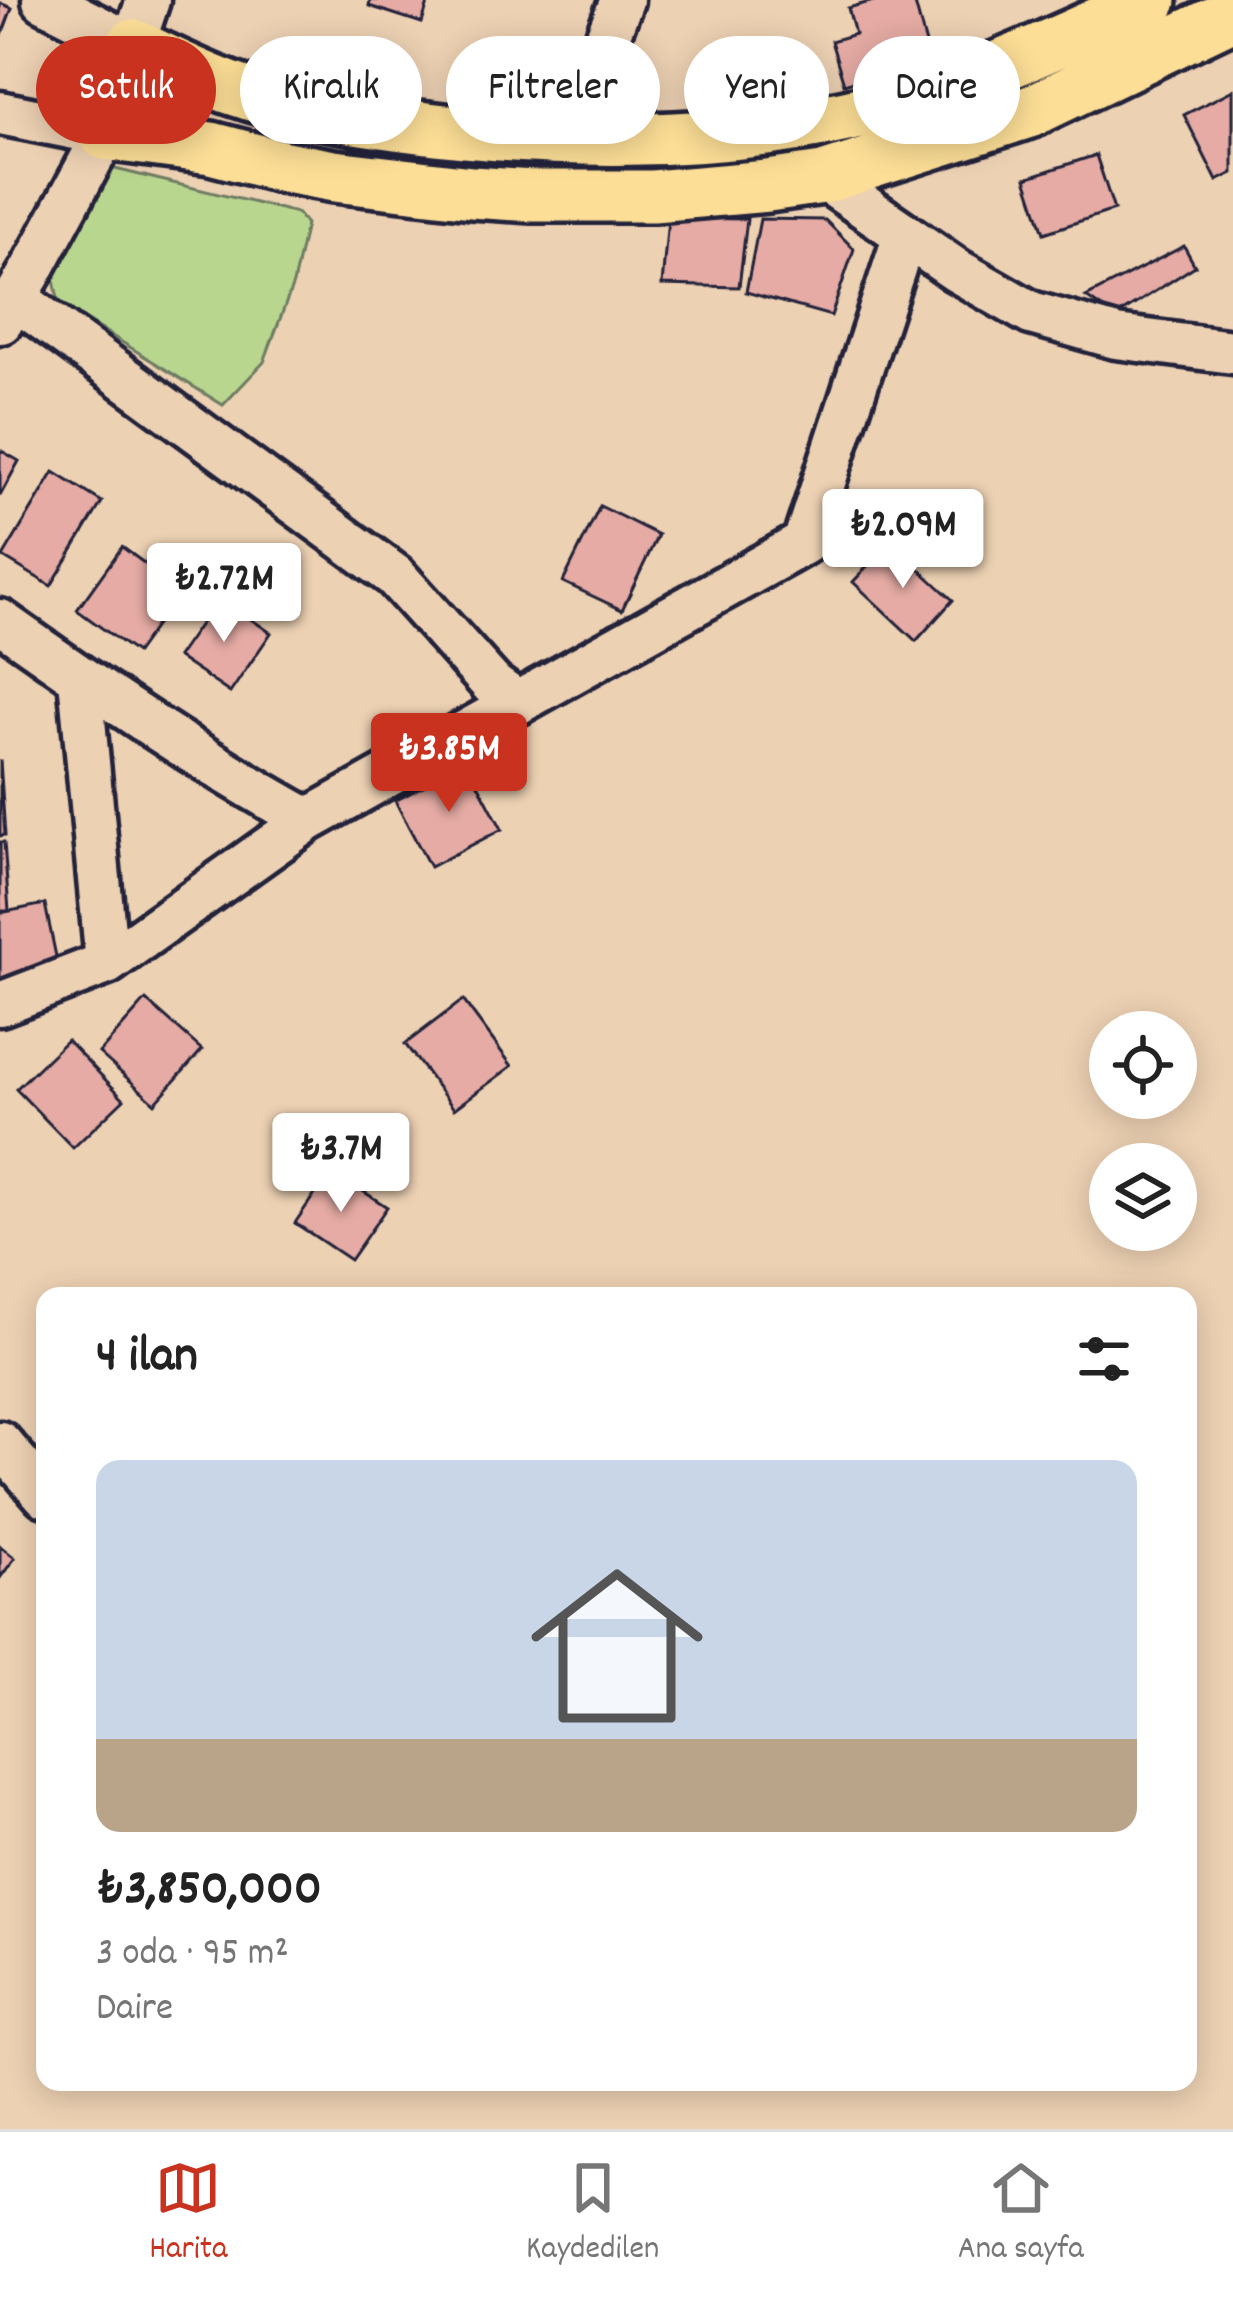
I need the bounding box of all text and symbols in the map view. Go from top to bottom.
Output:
chip: Satılık [36,36,216,144]
chip: Kiralık [240,36,422,144]
chip: Filtreler [446,36,660,144]
chip: Yeni [684,36,829,144]
chip: Daire [853,36,1020,144]
pin: ₺2.09M [805,489,1001,591]
text: ₺2.09M [849,500,957,555]
pin: ₺2.72M [126,543,322,645]
text: ₺2.72M [174,554,274,609]
pin: ₺3.85M [351,713,547,815]
text: ₺3.85M [398,724,500,779]
map controls [1089,1011,1197,1251]
button: locate [1089,1011,1197,1119]
pin: ₺3.7M [257,1113,425,1215]
text: ₺3.7M [299,1124,383,1179]
button: layers [1089,1143,1197,1251]
text: 4 ilan [96,1323,198,1395]
icon: filters [1071,1326,1137,1392]
icon: home [509,1538,725,1754]
text: ₺3,850,000 [96,1856,322,1928]
text: 3 oda · 95 m² [96,1928,289,1983]
text: Daire [96,1983,173,2038]
tab: Harita [149,2155,228,2274]
tab: Kaydedilen [526,2155,659,2274]
tab: Ana sayfa [958,2155,1084,2274]

